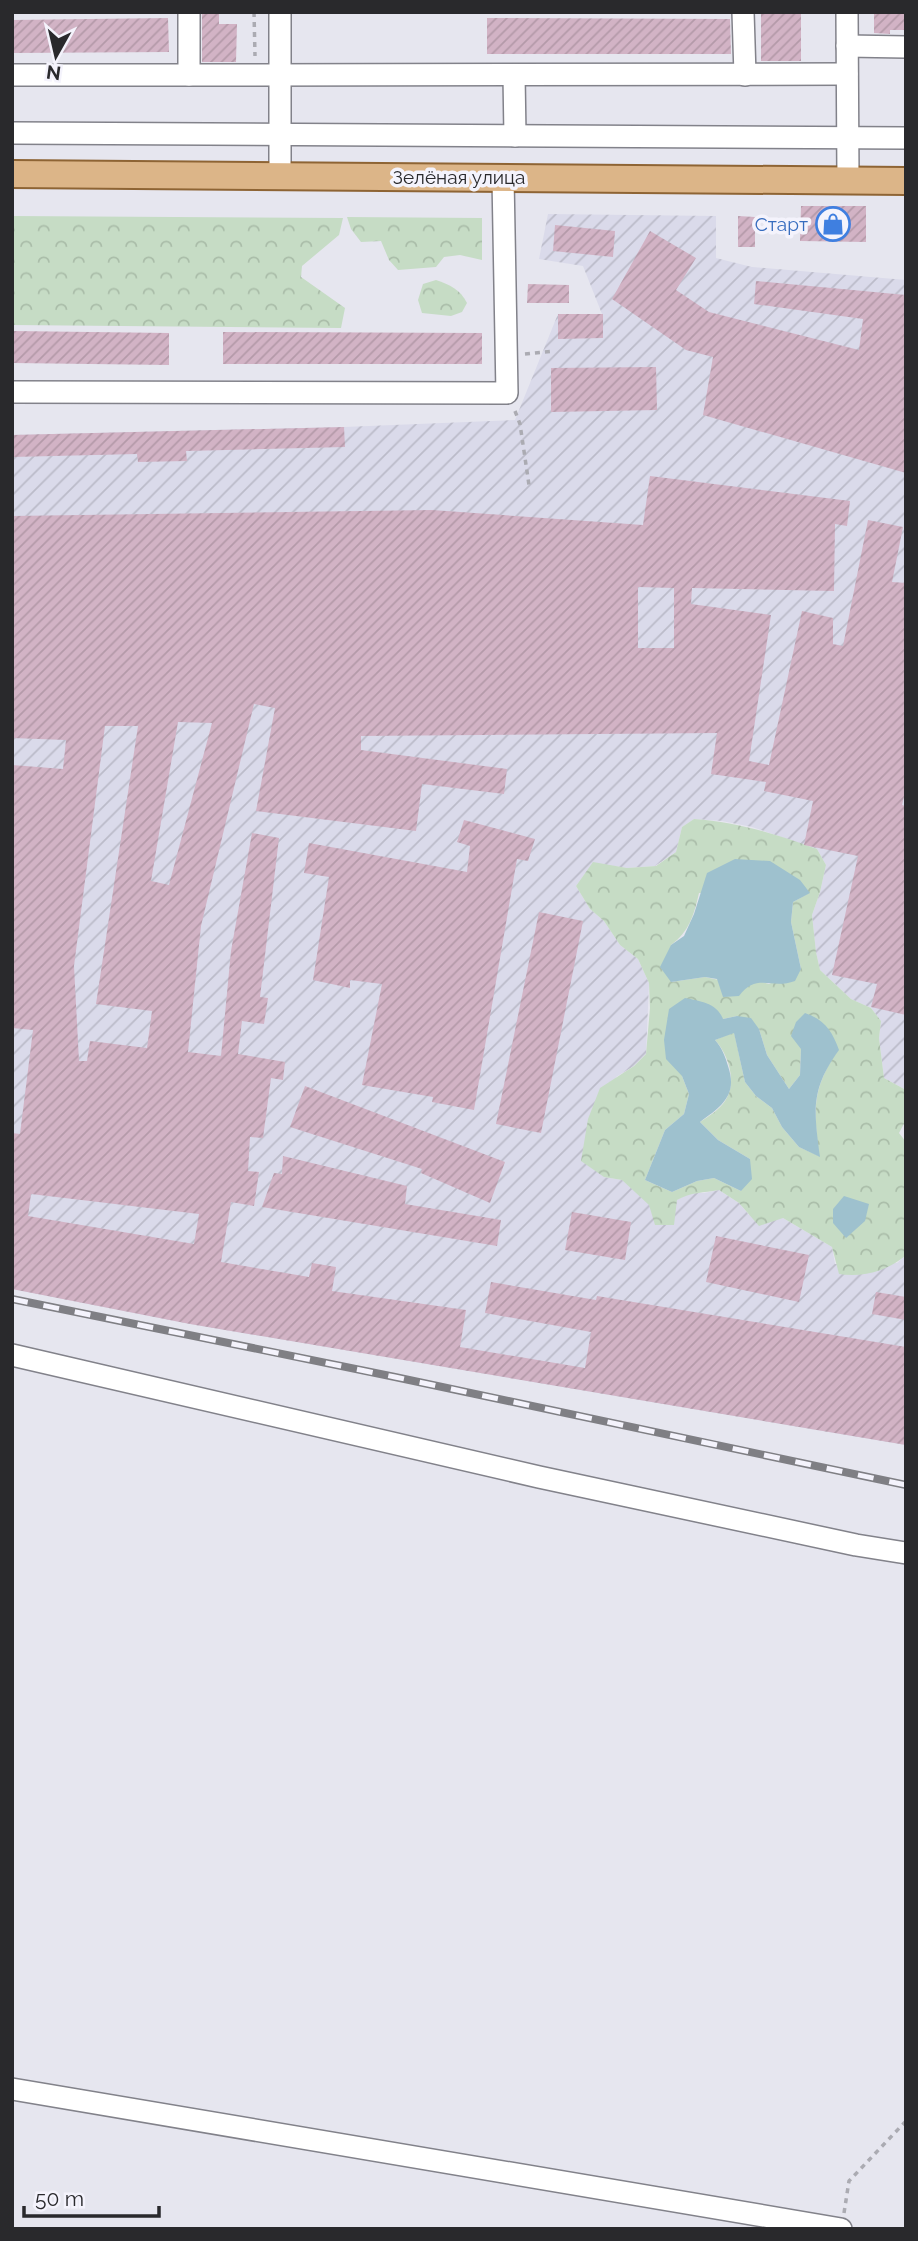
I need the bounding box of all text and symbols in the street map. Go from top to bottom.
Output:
north arrow [21,21,91,91]
text: N [45,61,62,85]
street label: Зелёная улица [393,166,525,188]
shop icon: Старт [814,205,852,243]
place label: Старт [755,213,808,235]
scale bar [24,2174,159,2218]
text: 50 m [35,2186,84,2211]

